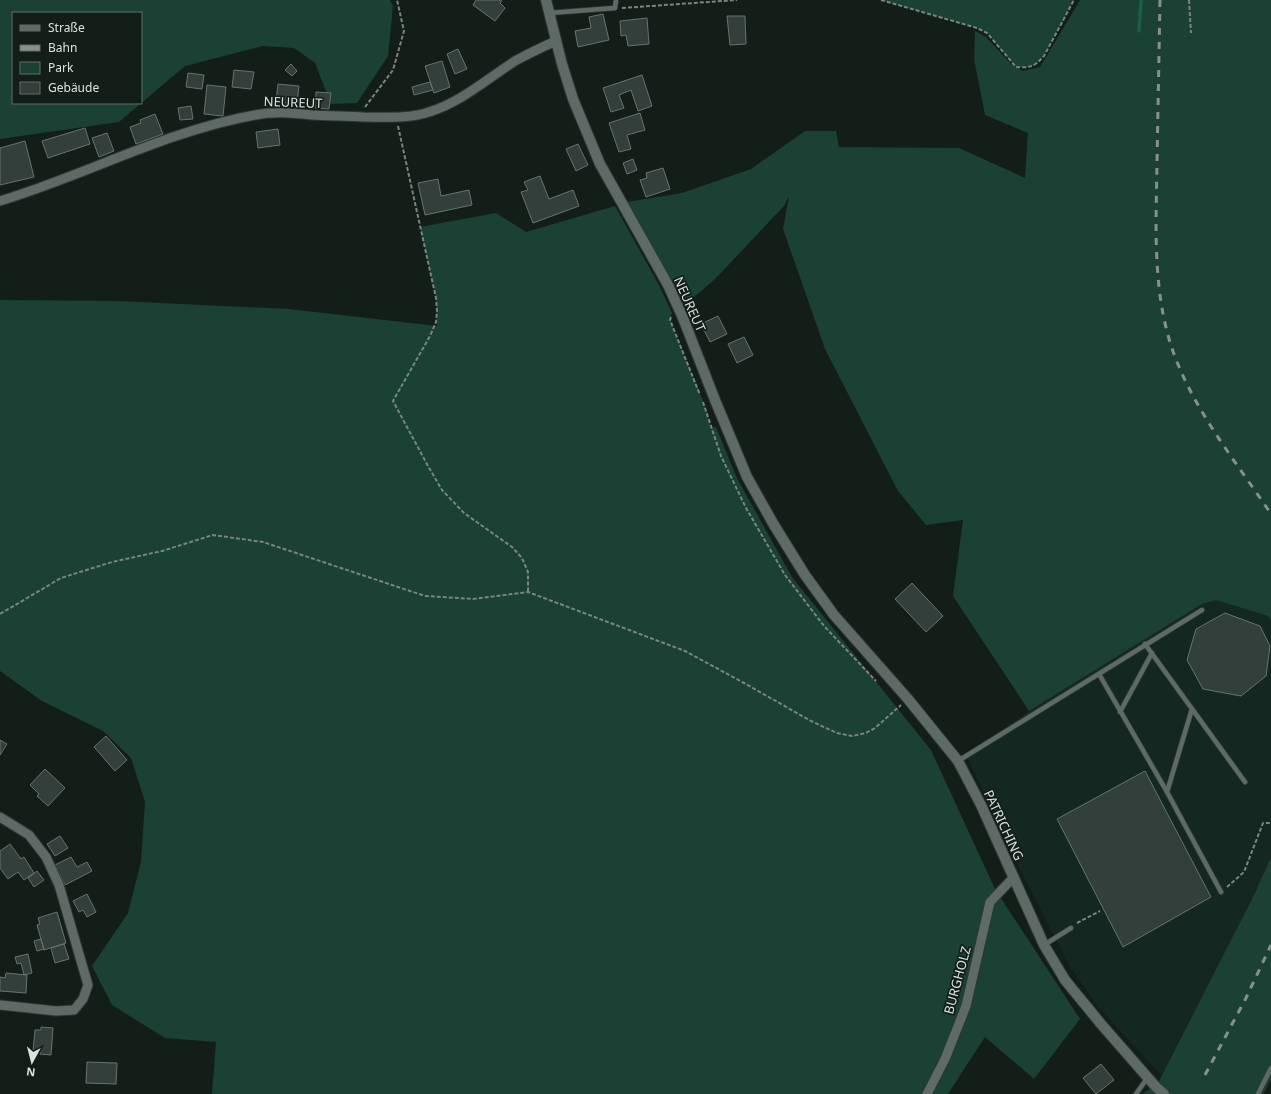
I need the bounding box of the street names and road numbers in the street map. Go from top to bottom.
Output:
street label: NEUREUT [263,92,323,112]
street label: NEUREUT [670,274,710,335]
street label: PATRICHING [980,787,1028,863]
street label: BURGHOLZ [939,944,975,1016]

